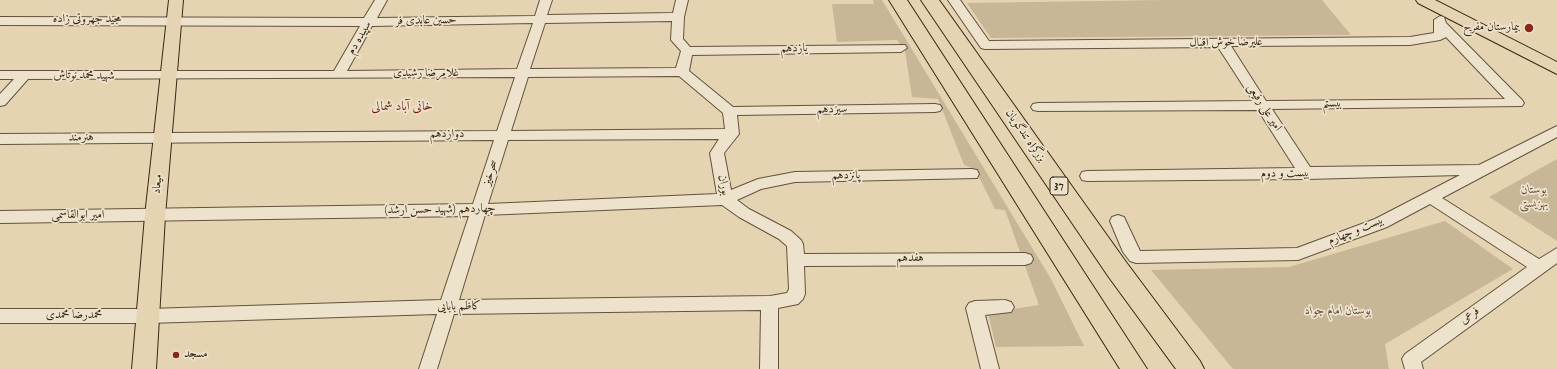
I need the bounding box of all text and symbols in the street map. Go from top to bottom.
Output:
street label: مجید جهروتی زاده [53,13,121,27]
street label: حسین عابدی‌ فر [395,13,457,29]
street label: سپیده دم [345,19,375,57]
place label: بیمارستان مفرح [1463,21,1520,35]
marker: بیمارستان مفرح [1523,22,1535,34]
street label: علیرضا خوش اقبال [1189,35,1263,51]
street label: یازدهم [780,42,808,56]
street label: غلامرضا رشیدی [393,67,459,81]
street label: شهید محمد نوتاش [53,68,115,84]
street label: امیر علی رفیعی [1243,82,1285,134]
street label: بیستم [1322,97,1342,111]
district label: خانی آباد شمالی [371,99,433,115]
street label: سیزدهم [817,103,847,117]
street label: بزرگراه تندگویان [1002,107,1048,165]
street label: دوازدهم [430,128,464,142]
street label: هنرمند [68,131,94,145]
street label: سحرخیز [480,158,502,188]
street label: بیست و دوم [1260,166,1310,182]
street label: پانزدهم [832,169,860,183]
street label: میعاد [150,173,166,195]
street label: بوران [714,173,732,197]
road number: 37 [1050,177,1068,195]
park label: بوستان بهزیستی [1520,184,1548,212]
street label: چهاردهم (شهید حسن ارشد) [384,202,496,218]
street label: امیر ابوالقاسمی [52,209,104,223]
street label: بیست و چهارم [1326,213,1386,249]
street label: هفدهم [896,252,924,266]
street label: کاظم بابایی [437,299,481,315]
street label: فرعی [1457,304,1483,328]
park label: بوستان امام جواد [1305,305,1371,319]
street label: محمدرضا محمدی [46,309,102,323]
place label: مسجد [184,348,208,362]
marker: مسجد [171,350,181,360]

